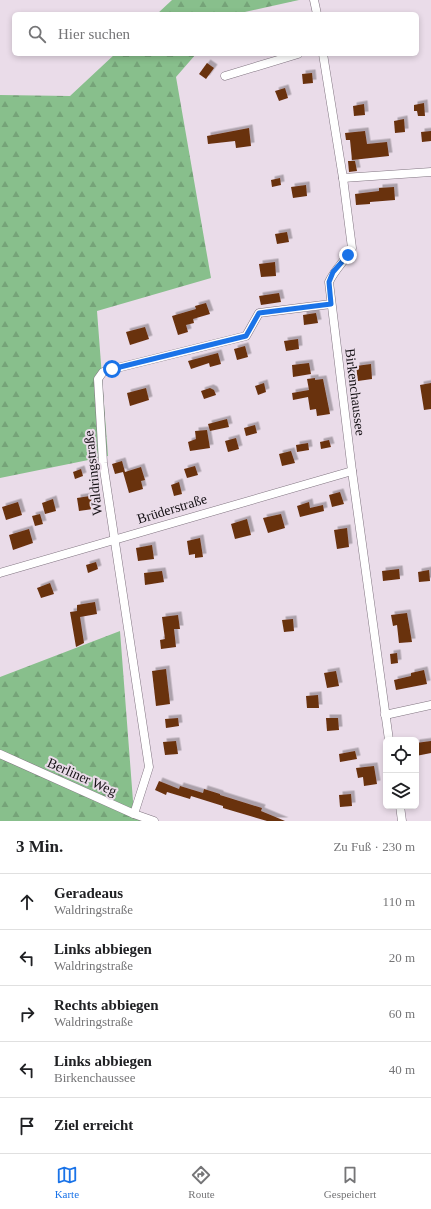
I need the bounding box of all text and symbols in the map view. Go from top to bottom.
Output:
search box [12,12,419,56]
icon: search [26,23,48,45]
text: Hier suchen [58,26,130,42]
route end [339,246,357,264]
street label: Birkenchaussee [342,347,368,437]
route start [103,360,121,378]
street label: Waldringstraße [81,430,105,516]
street label: Brüderstraße [135,491,209,527]
map controls [383,737,419,809]
button: locate [383,737,419,773]
street label: Berliner Weg [45,755,119,799]
button: layers [383,773,419,809]
text: 3 Min. [16,837,63,856]
text: Zu Fuß · 230 m [333,839,415,854]
text: Geradeaus [54,885,123,901]
icon: ahead [16,891,38,913]
text: 110 m [383,894,415,909]
text: Waldringstraße [54,902,133,917]
text: Links abbiegen [54,941,152,957]
icon: left [16,947,38,969]
text: 20 m [389,950,415,965]
text: Waldringstraße [54,958,133,973]
text: Rechts abbiegen [54,997,159,1013]
icon: right [16,1003,38,1025]
text: 60 m [389,1006,415,1021]
text: Waldringstraße [54,1014,133,1029]
text: Links abbiegen [54,1053,152,1069]
icon: left [16,1059,38,1081]
text: 40 m [389,1062,415,1077]
text: Birkenchaussee [54,1070,136,1085]
icon: arrive [16,1115,38,1137]
text: Ziel erreicht [54,1117,133,1133]
tab: Karte [55,1164,79,1200]
tab: Route [188,1164,215,1200]
tab: Gespeichert [324,1164,376,1200]

